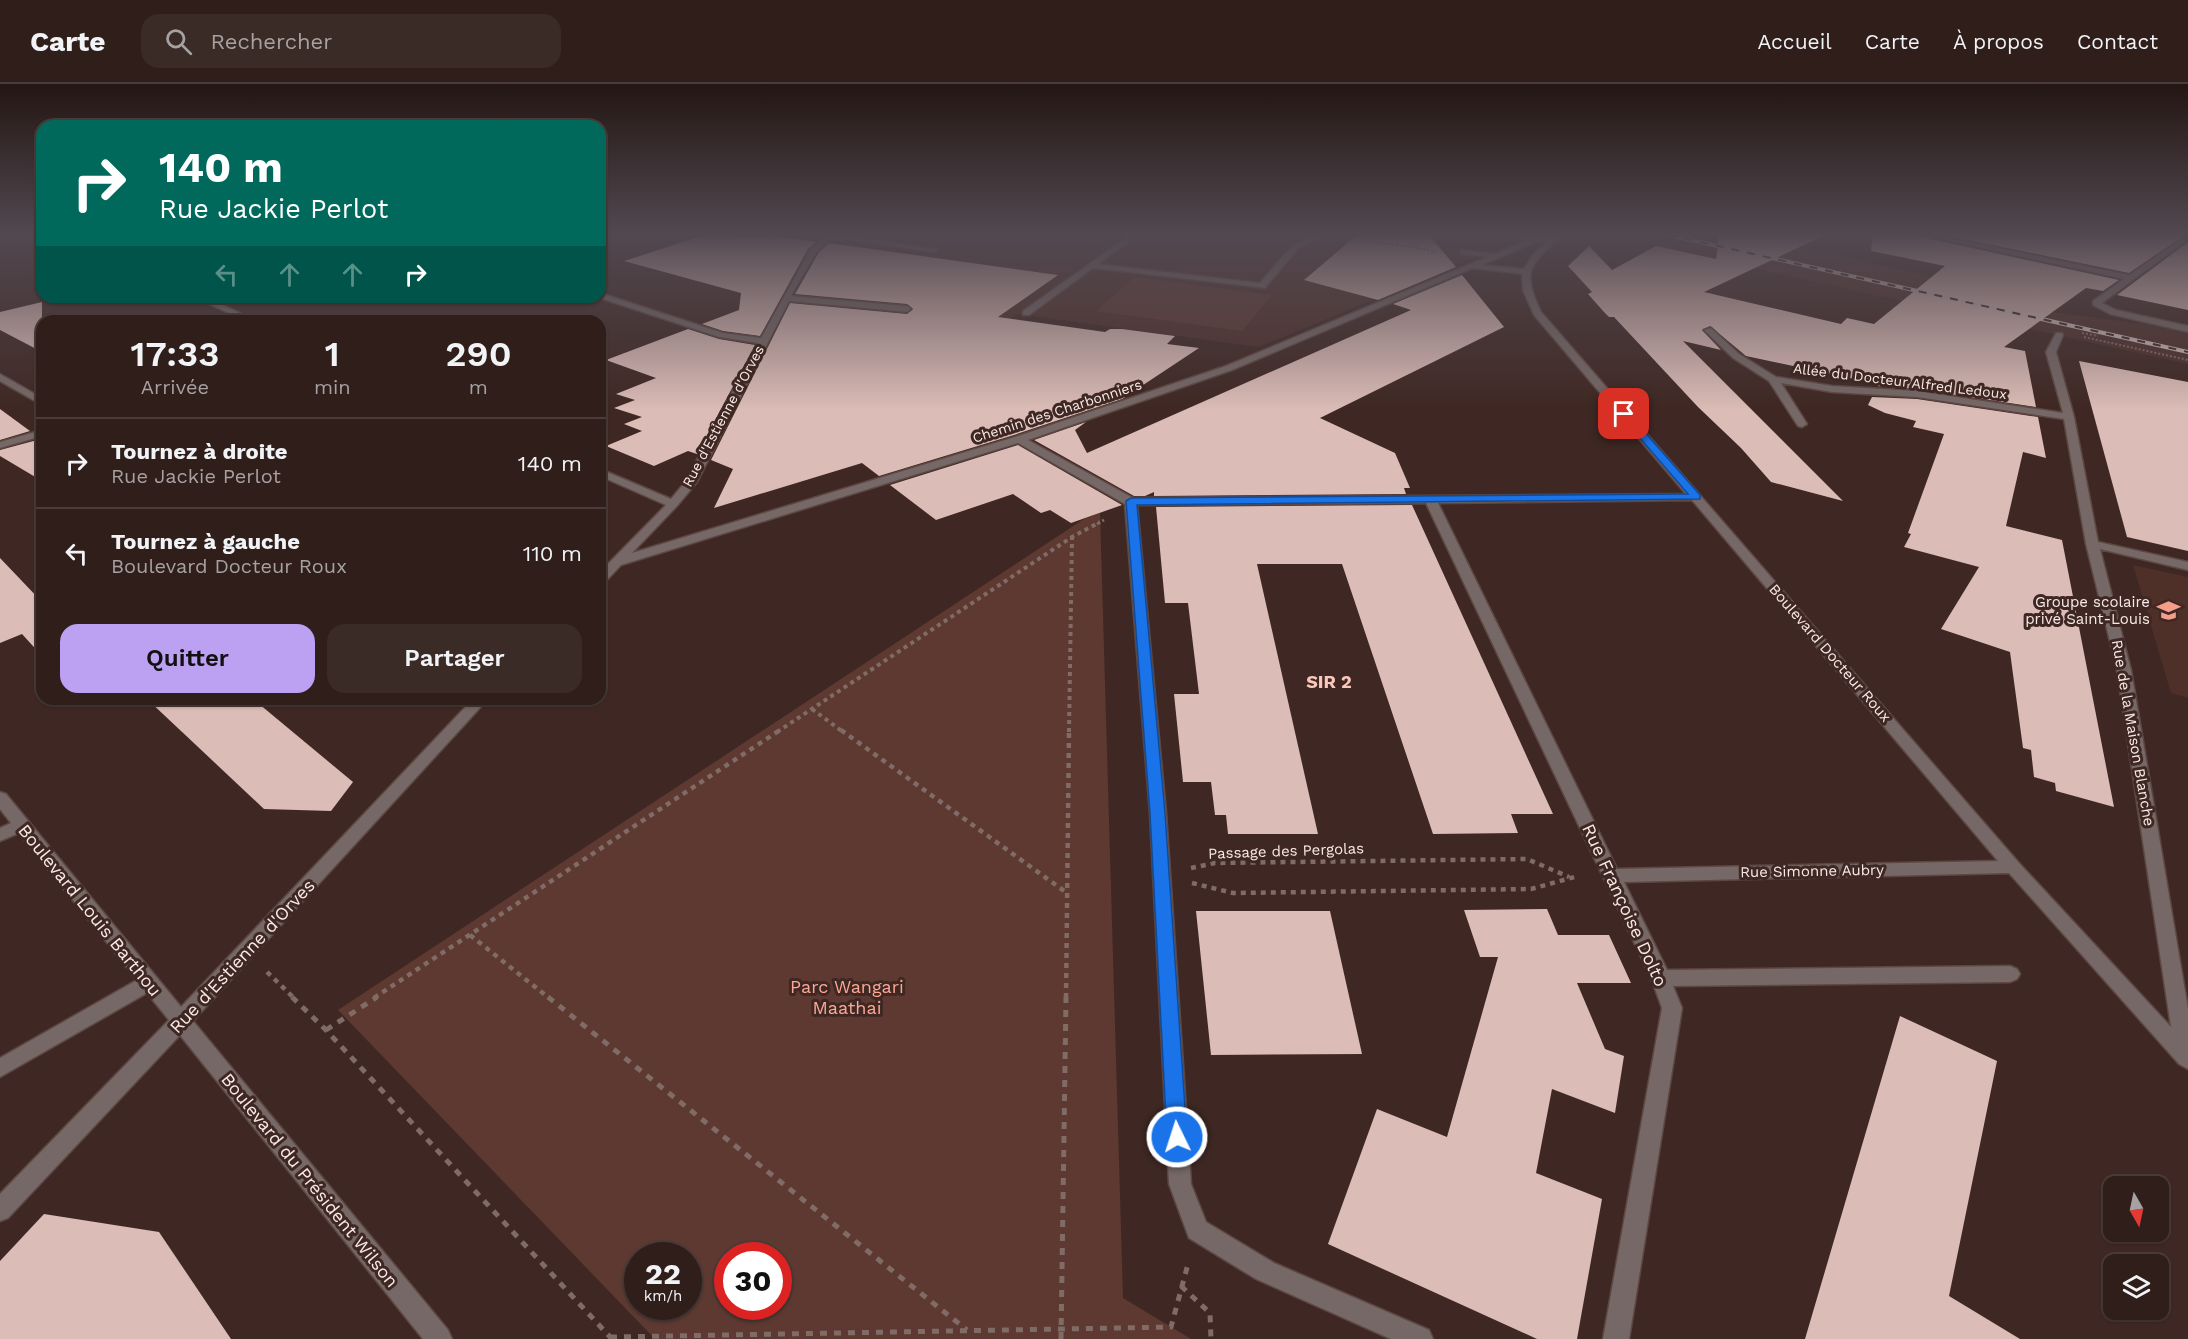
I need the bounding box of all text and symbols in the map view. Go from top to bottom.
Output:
search box [141,14,561,68]
text: Carte [30,25,105,58]
icon: search [162,25,195,58]
text: Rechercher [210,29,332,54]
text: Accueil [1757,29,1832,54]
text: Carte [1865,29,1920,54]
text: À propos [1953,29,2044,54]
text: Contact [2077,29,2158,54]
text: 140 m [159,143,283,192]
icon: right [60,144,138,222]
text: Rue Jackie Perlot [159,193,388,225]
icon: left [210,258,243,291]
icon: ahead [273,258,306,291]
icon: ahead [336,258,369,291]
icon: right [399,258,432,291]
text: 17:33 [130,333,220,375]
text: 1 [325,333,340,375]
text: 290 [445,333,512,375]
street label: Rue d'Estienne d'Orves [679,343,767,489]
street label: Allée du Docteur Alfred Ledoux [1792,360,2008,402]
text: Arrivée [141,375,209,399]
text: min [314,375,351,399]
text: m [469,375,488,399]
street label: Chemin des Charbonniers [970,376,1144,446]
pin [1598,388,1649,439]
icon: arrive [1607,397,1640,430]
text: Tournez à droite [111,439,288,464]
icon: right [60,447,93,480]
text: 140 m [518,451,582,476]
text: Rue Jackie Perlot [111,464,281,488]
text: Tournez à gauche [111,529,300,554]
icon: left [60,537,93,570]
text: 110 m [523,541,582,566]
text: Boulevard Docteur Roux [111,554,347,578]
street label: Boulevard Docteur Roux [1765,580,1895,726]
place label: Groupe scolaire privé Saint-Louis [2025,593,2150,628]
school or university icon: Groupe scolaire privé Saint-Louis [2155,598,2181,624]
button: Quitter [60,624,315,693]
button: Partager [327,624,582,693]
street label: Rue de la Maison Blanche [2108,638,2158,828]
district label: SIR 2 [1306,671,1352,692]
street label: Boulevard Louis Barthou [14,820,166,1000]
street label: Rue Françoise Dolto [1578,820,1672,990]
street label: Passage des Pergolas [1208,839,1364,863]
street label: Rue Simonne Aubry [1740,861,1884,881]
street label: Rue d'Estienne d'Orves [165,875,319,1037]
park label: Parc Wangari Maathai [790,976,904,1018]
street label: Boulevard du Président Wilson [217,1069,403,1291]
position arrow [1145,1105,1209,1169]
north arrow [2103,1176,2169,1242]
map controls [2103,1176,2169,1320]
speed limit sign: 30 [714,1242,792,1320]
button: layers [2103,1254,2169,1320]
text: 22 [645,1256,681,1291]
text: km/h [644,1287,682,1305]

